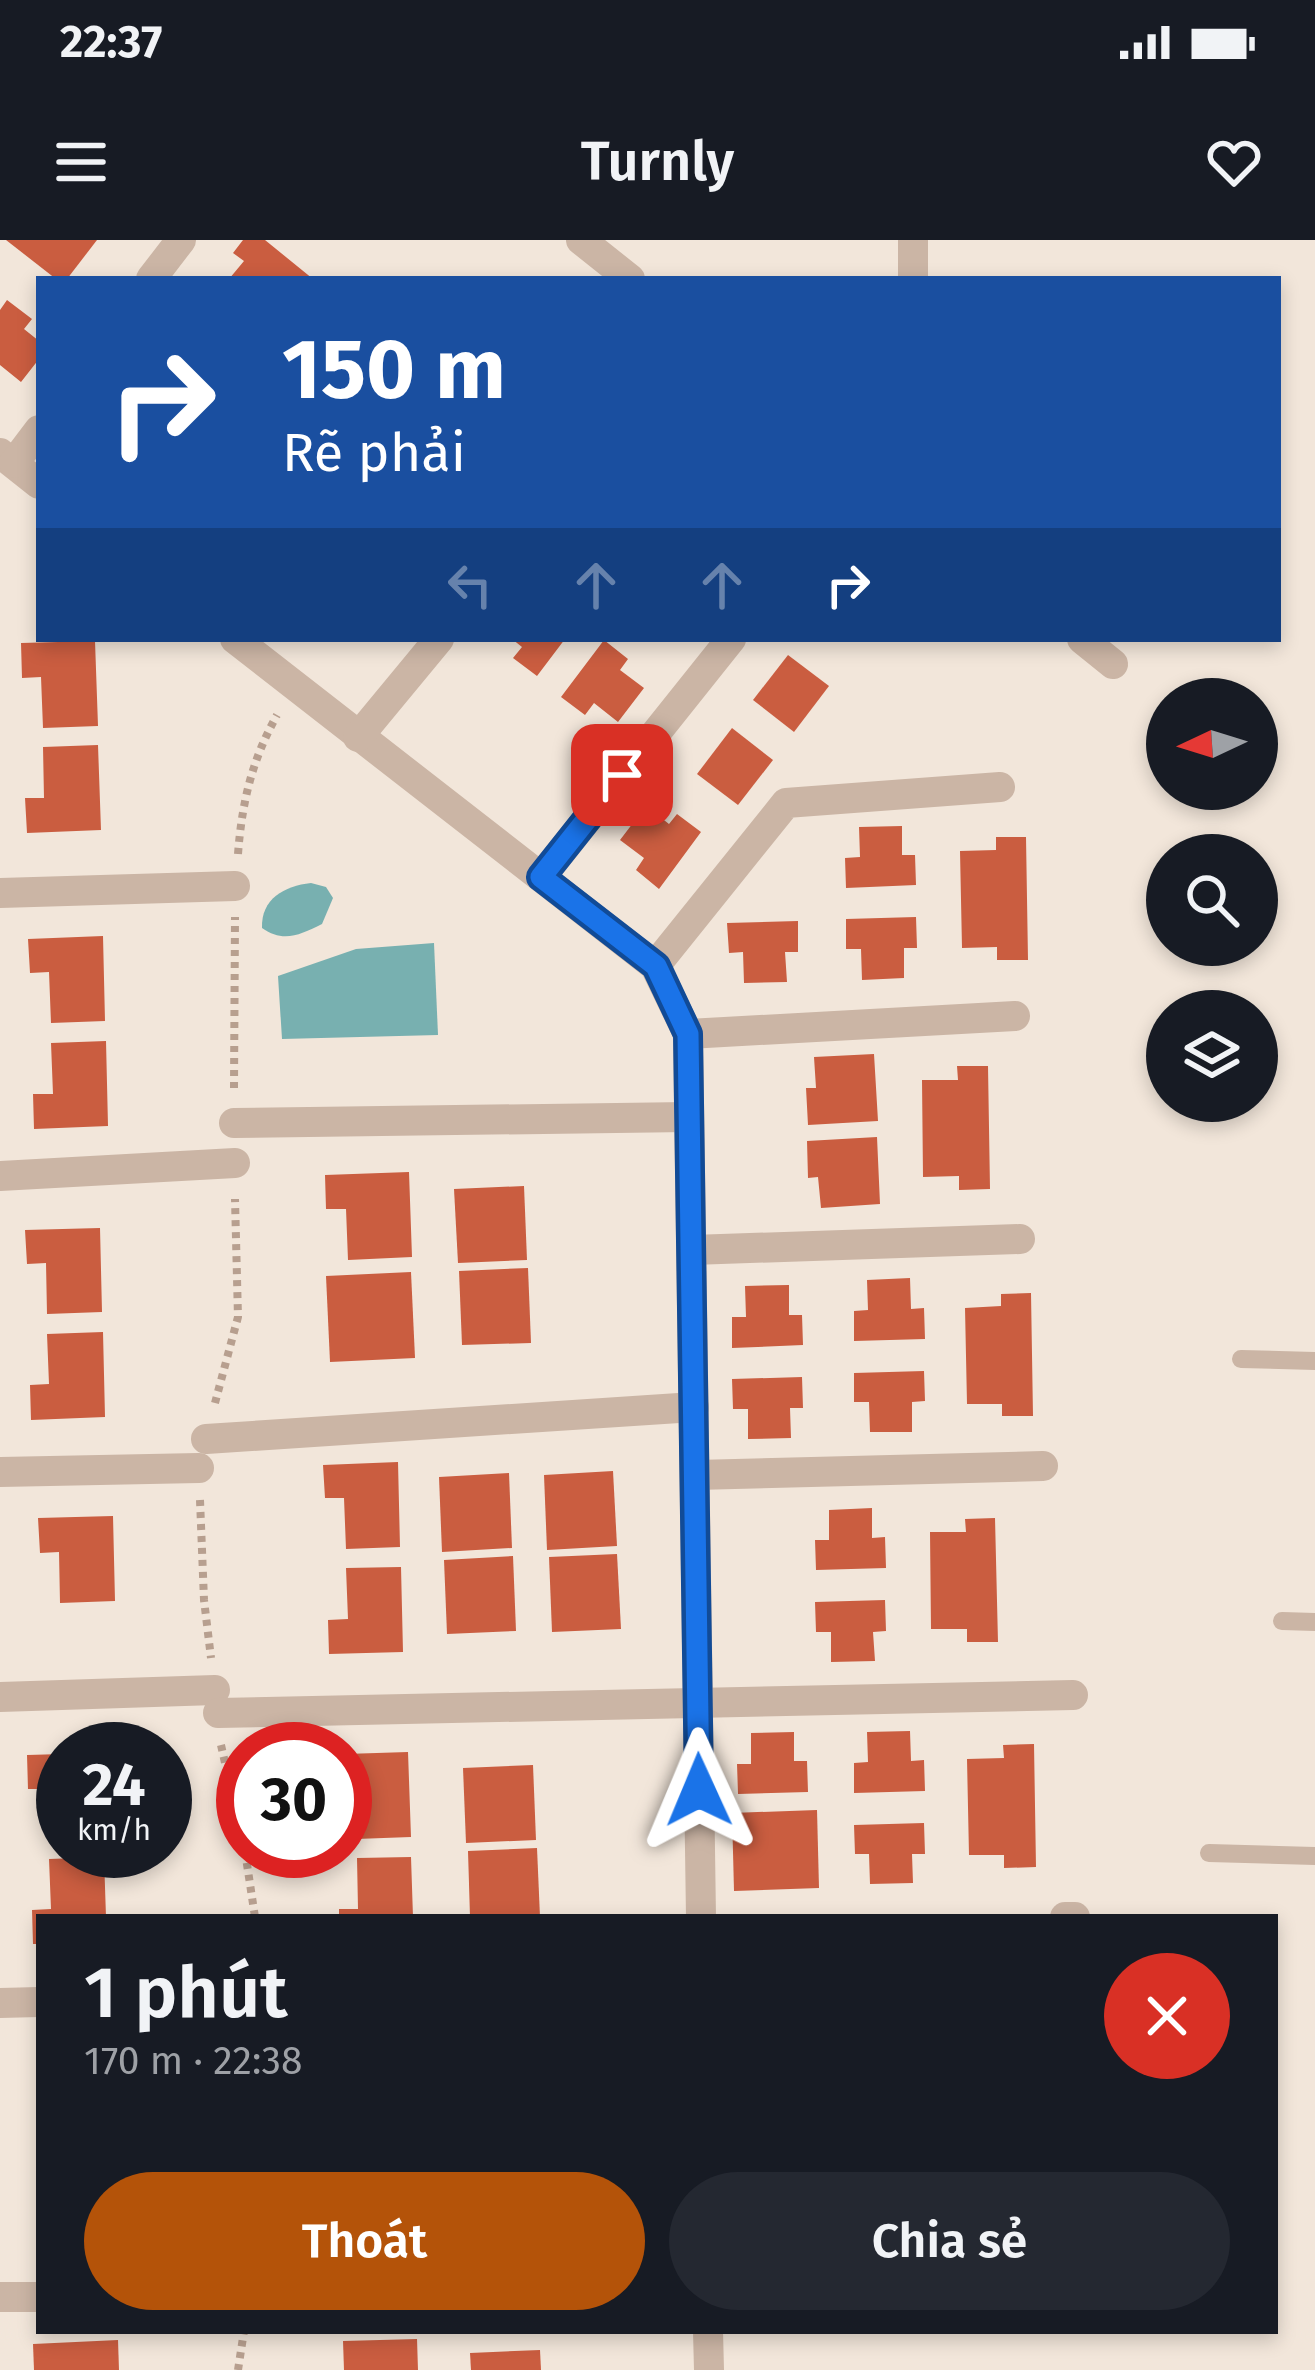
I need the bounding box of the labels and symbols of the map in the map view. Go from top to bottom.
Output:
north arrow [1146,678,1278,810]
pin [571,724,673,826]
speed limit sign: 30 [216,1722,372,1878]
position arrow [636,1727,762,1853]

